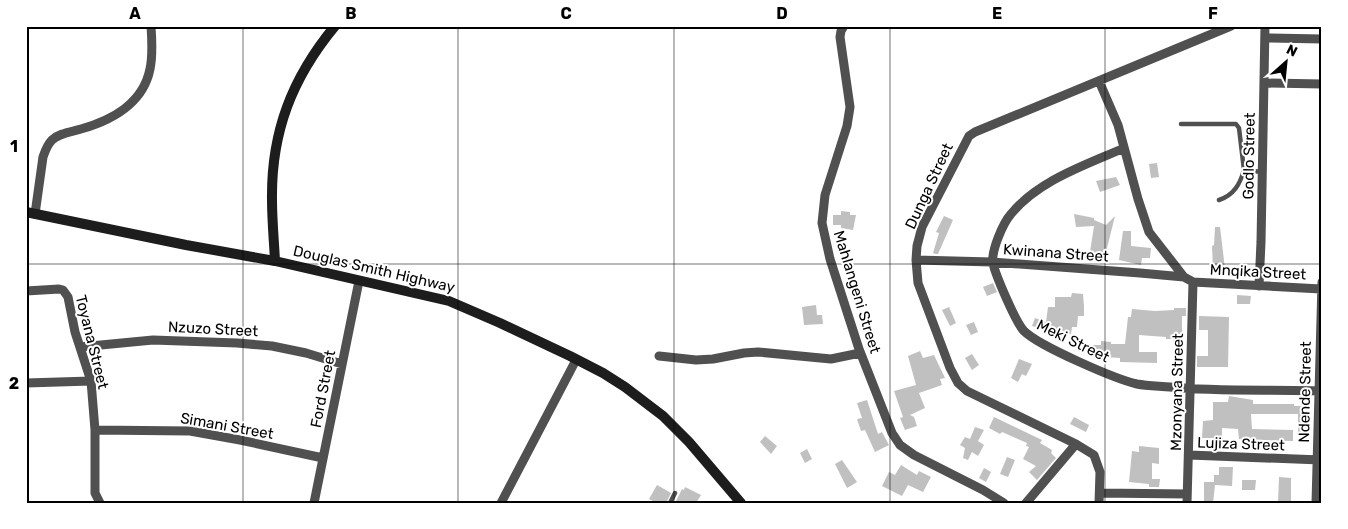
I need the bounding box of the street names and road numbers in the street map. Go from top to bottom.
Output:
street label: Godlo Street [1239,112,1259,200]
street label: Dunga Street [901,140,957,232]
street label: Mahlangeni Street [830,228,884,356]
street label: Kwinana Street [1003,240,1110,266]
street label: Douglas Smith Highway [291,242,457,296]
street label: Mnqika Street [1209,260,1307,284]
street label: Toyana Street [72,293,112,391]
street label: Meki Street [1034,316,1112,366]
street label: Nzuzo Street [167,318,259,340]
street label: Mzonyana Street [1167,333,1187,451]
street label: Ndende Street [1295,341,1315,443]
street label: Ford Street [307,349,339,429]
street label: Simani Street [179,409,275,443]
street label: Lujiza Street [1197,433,1285,455]

